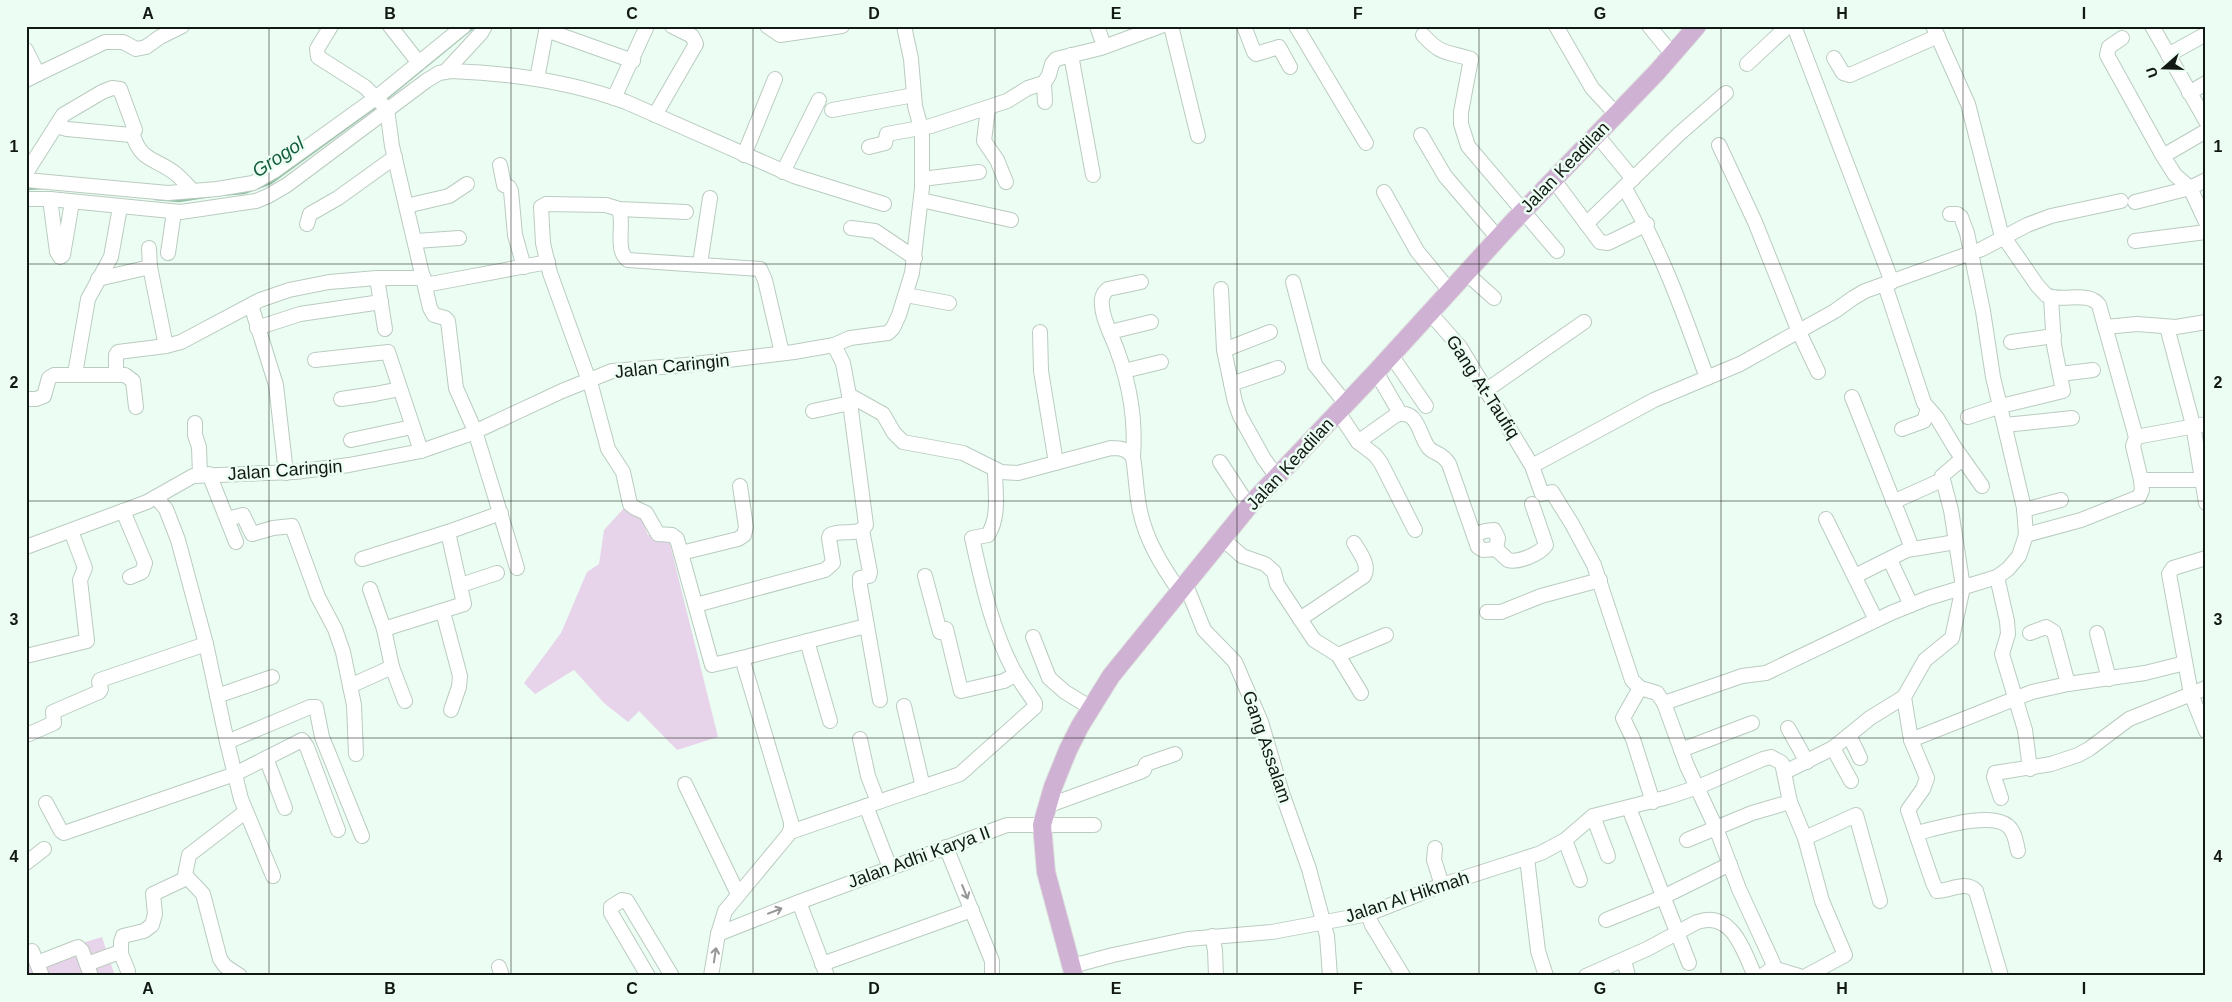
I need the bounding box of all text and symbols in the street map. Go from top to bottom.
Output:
text: A [142,5,154,22]
text: B [384,5,396,22]
text: C [626,5,638,22]
text: D [868,5,880,22]
text: E [1111,5,1122,22]
text: F [1353,5,1363,22]
text: G [1594,5,1606,22]
text: H [1836,5,1848,22]
text: I [2082,5,2086,22]
north arrow [2140,42,2190,92]
text: U [2143,65,2161,80]
street label: Jalan Keadilan [1517,118,1613,216]
water label: Grogol [248,132,308,181]
text: 1 [10,138,19,155]
text: 1 [2214,138,2223,155]
street label: Gang At-Taufiq [1442,332,1524,442]
street label: Jalan Caringin [614,350,730,382]
text: 2 [10,374,19,391]
text: 2 [2214,374,2223,391]
street label: Jalan Keadilan [1242,414,1338,514]
street label: Jalan Caringin [227,456,343,484]
text: 3 [10,611,19,628]
text: 3 [2214,611,2223,628]
street label: Gang Assalam [1238,688,1296,806]
street label: Jalan Adhi Karya II [845,822,993,892]
text: 4 [10,848,19,865]
text: 4 [2214,848,2223,865]
street label: Jalan Al Hikmah [1343,868,1471,926]
one-way arrow [960,884,970,899]
one-way arrow [766,906,782,915]
one-way arrow [710,947,720,963]
text: A [142,980,154,997]
text: B [384,980,396,997]
text: C [626,980,638,997]
text: D [868,980,880,997]
text: E [1111,980,1122,997]
text: F [1353,980,1363,997]
text: G [1594,980,1606,997]
text: H [1836,980,1848,997]
text: I [2082,980,2086,997]

